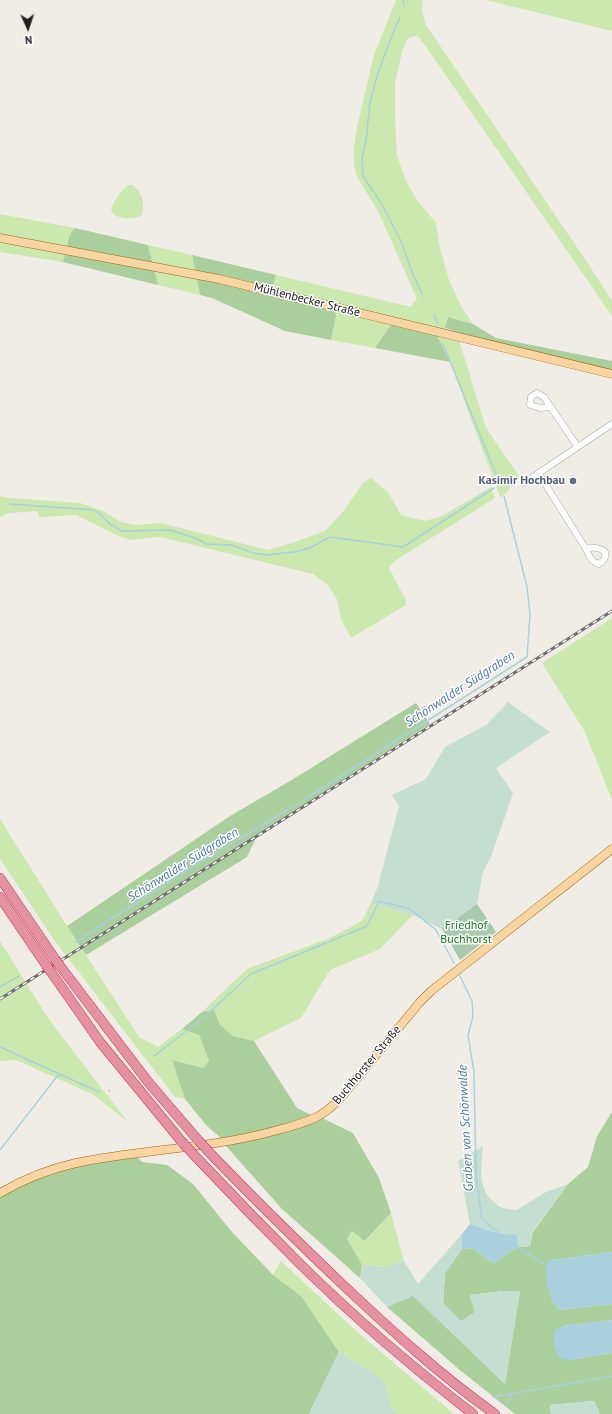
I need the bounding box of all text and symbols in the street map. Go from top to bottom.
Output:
north arrow [8,8,48,48]
text: N [25,33,33,47]
street label: Mühlenbecker Straße [252,280,362,320]
place label: Kasimir Hochbau [479,474,565,488]
marker: Kasimir Hochbau [568,476,578,486]
water label: Schönwalder Südgraben [402,648,518,730]
water label: Schönwalder Südgraben [125,825,241,905]
park label: Friedhof Buchhorst [440,919,492,947]
street label: Buchhorster Straße [330,1023,404,1107]
water label: Graben von Schönwalde [455,1064,477,1192]

